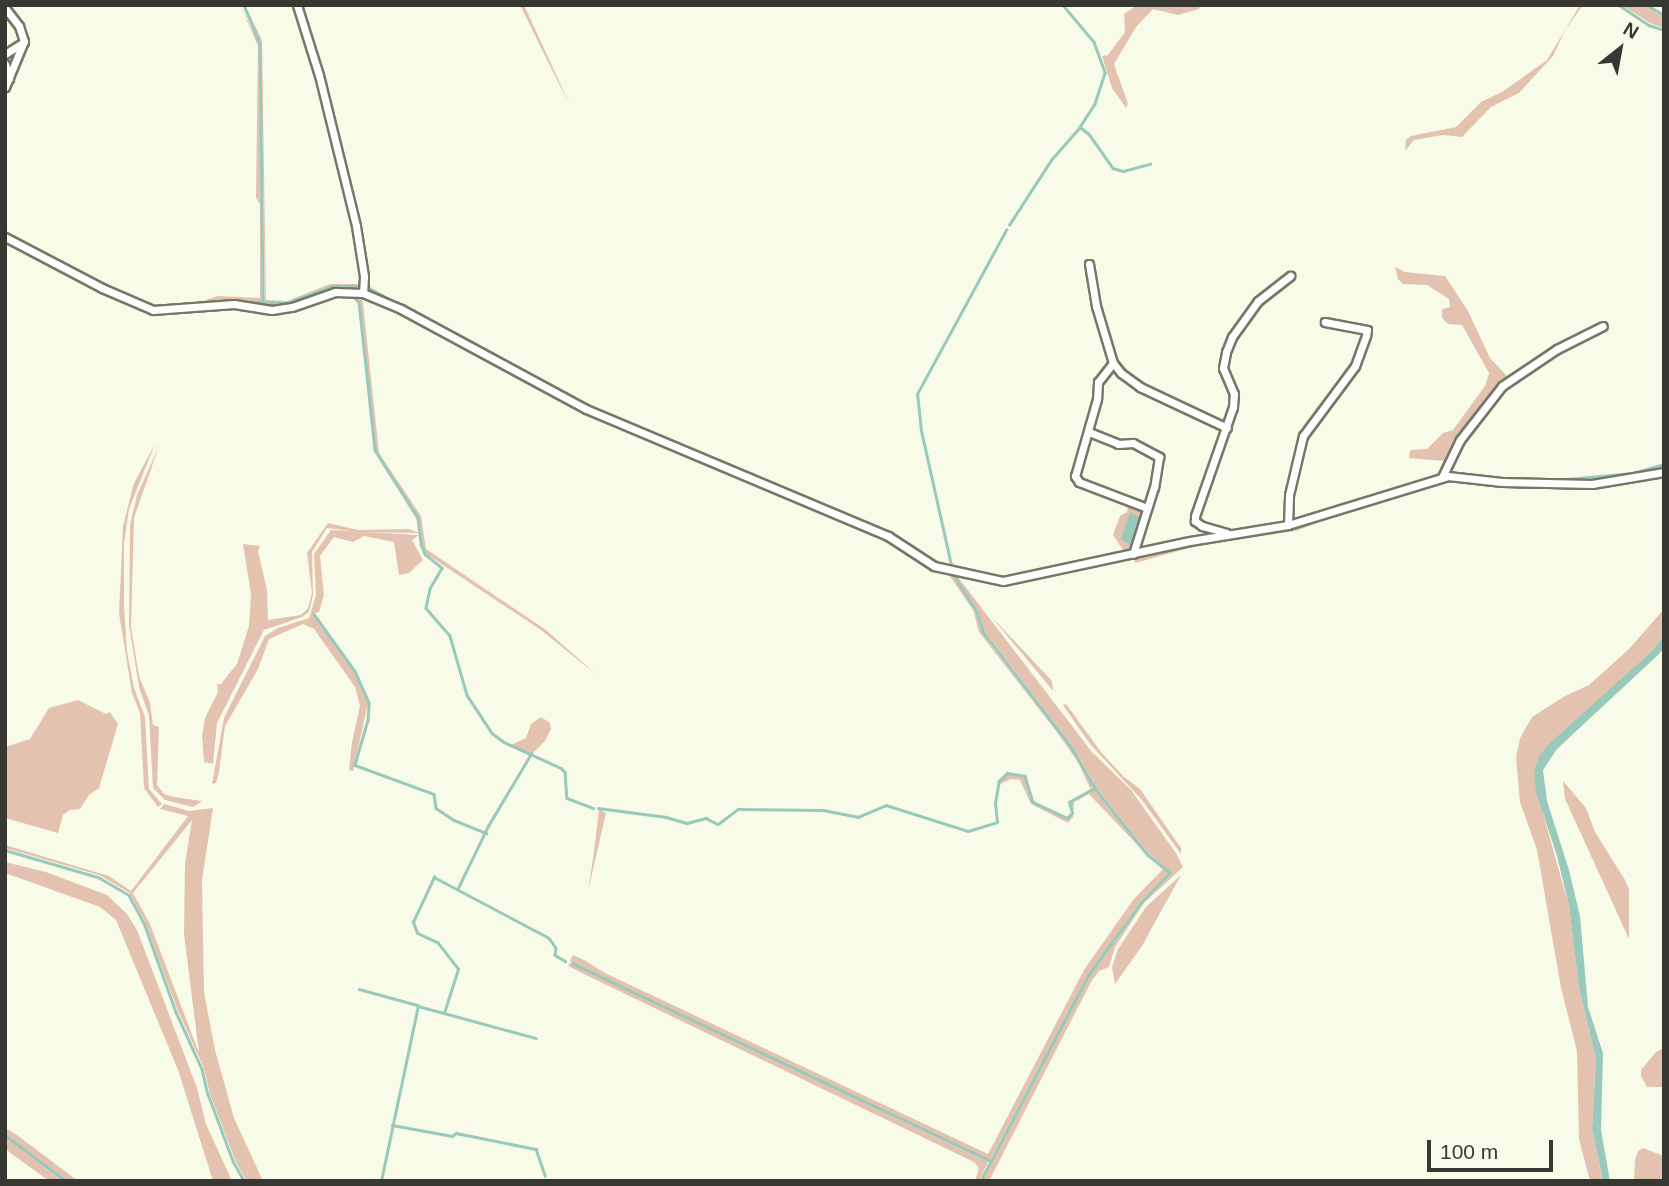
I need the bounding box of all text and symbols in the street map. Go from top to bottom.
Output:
north arrow [1585,14,1655,84]
text: N [1620,18,1642,43]
scale bar [1431,1126,1557,1170]
text: 100 m [1440,1140,1498,1163]

